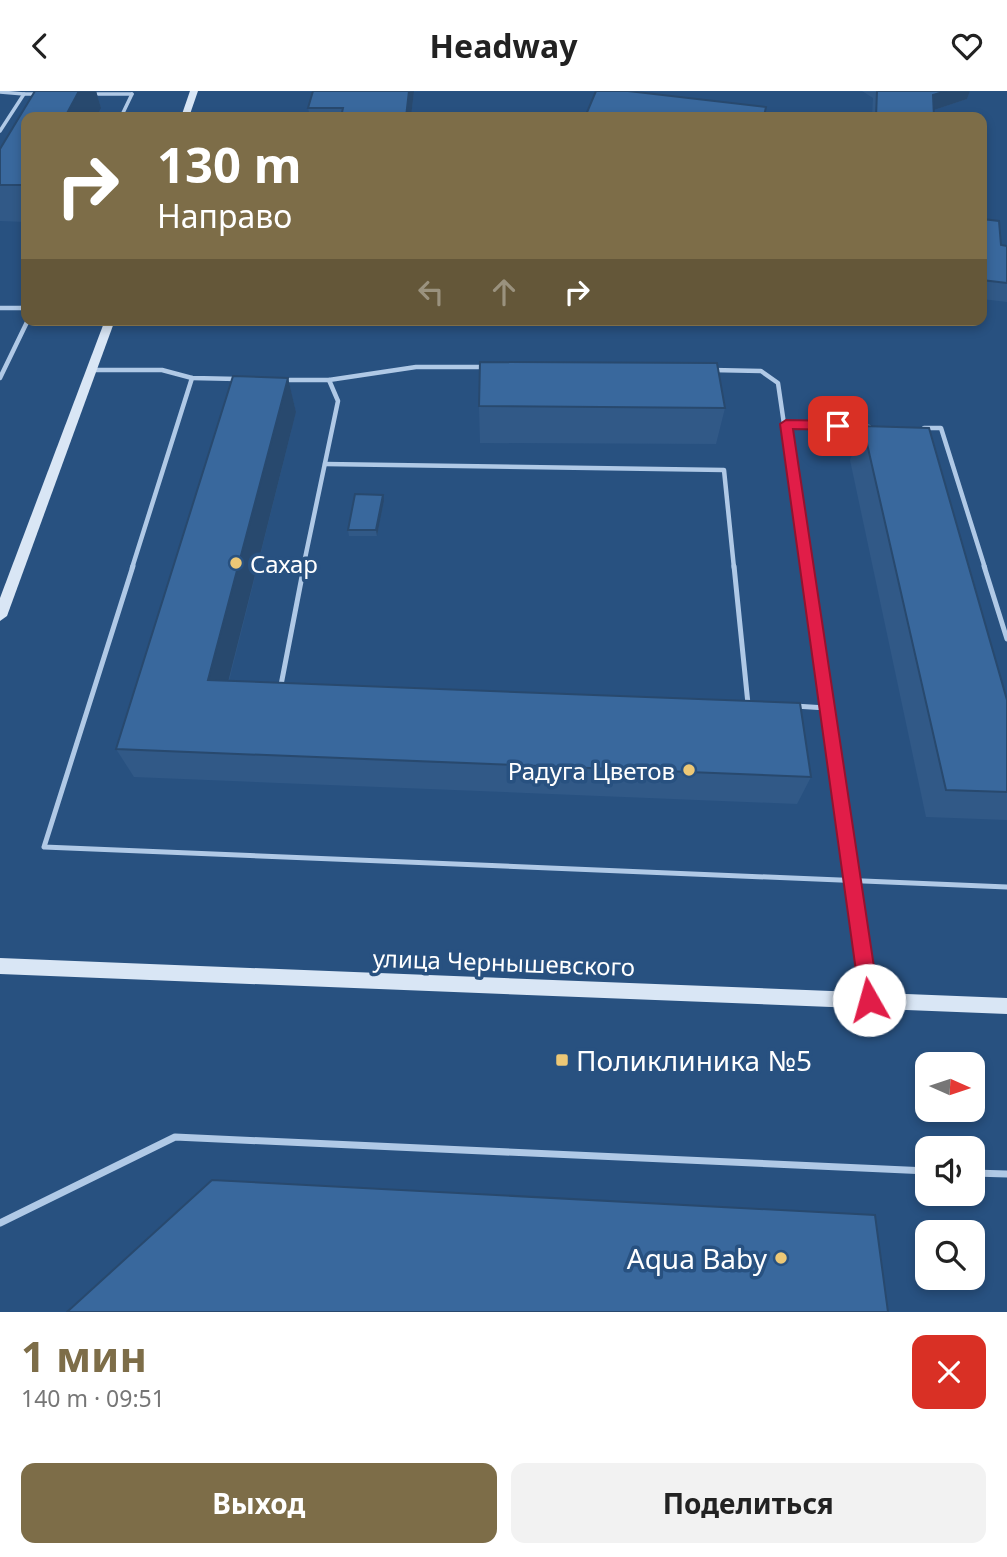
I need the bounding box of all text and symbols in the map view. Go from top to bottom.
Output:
text: Headway [430,24,577,67]
icon: back [21,27,59,65]
icon: heart [948,27,986,65]
text: 130 m [157,131,302,197]
icon: right [42,140,133,231]
text: Направо [157,194,292,237]
icon: left [412,273,450,311]
icon: ahead [485,273,523,311]
icon: right [558,273,596,311]
pin [808,396,868,456]
icon: arrive [819,407,857,445]
place label: Сахар [250,547,318,580]
marker: Сахар [228,555,244,571]
place label: Радуга Цветов [508,754,675,787]
marker: Радуга Цветов [681,762,697,778]
street label: улица Чернышевского [372,941,636,983]
position arrow [832,963,906,1037]
place label: Поликлиника №5 [576,1041,812,1079]
marker: Поликлиника №5 [554,1052,570,1068]
north arrow [915,1052,985,1122]
map controls [915,1052,985,1290]
button: sound [915,1136,985,1206]
button: search [915,1220,985,1290]
place label: Aqua Baby [627,1239,768,1277]
marker: Aqua Baby [773,1250,789,1266]
text: 1 мин [21,1327,147,1384]
button: close [912,1335,986,1409]
text: 140 m · 09:51 [21,1382,165,1414]
button: Выход [21,1463,497,1543]
button: Поделиться [511,1463,986,1543]

